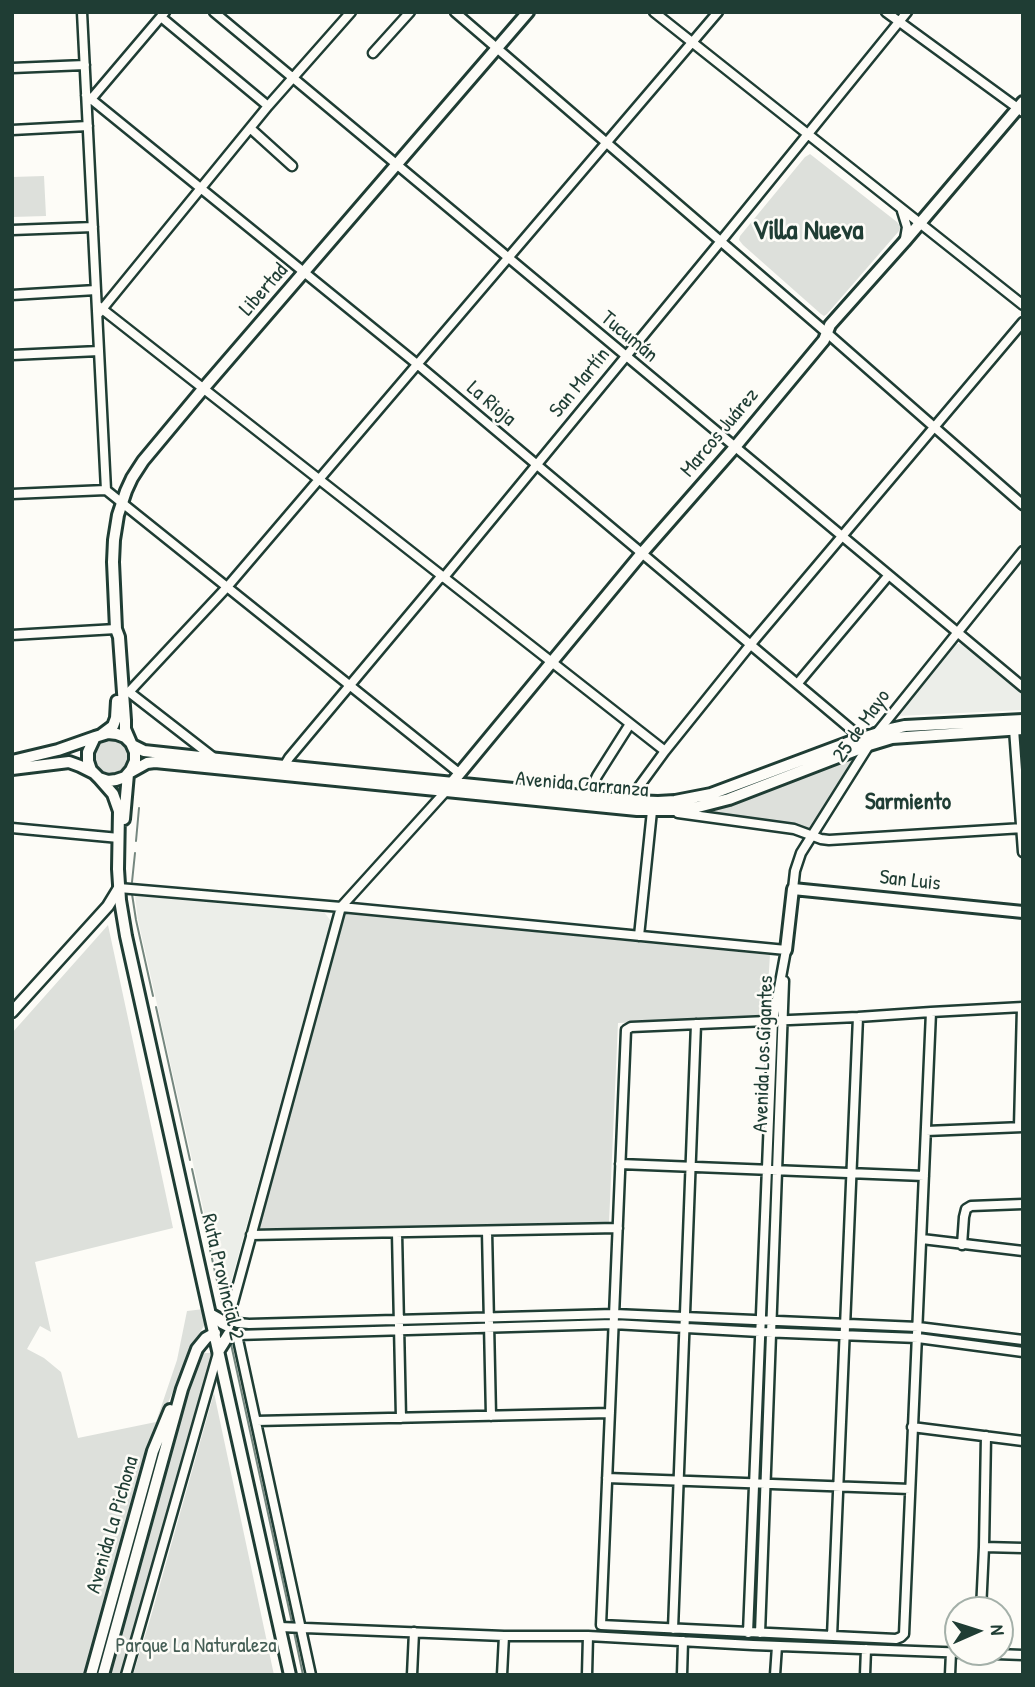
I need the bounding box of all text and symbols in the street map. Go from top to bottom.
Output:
district label: Villa Nueva [753,215,863,249]
street label: Libertad [234,259,294,321]
street label: Tucumán [595,306,663,368]
street label: San Martín [544,343,616,423]
street label: La Rioja [461,376,521,432]
street label: Marcos Juárez [676,383,764,483]
street label: 25 de Mayo [828,685,896,767]
street label: Avenida Carranza [515,767,649,803]
district label: Sarmiento [865,789,951,817]
street label: San Luis [878,865,942,897]
street label: Avenida Los Gigantes [749,975,779,1133]
street label: Ruta Provincial 2 [195,1211,249,1343]
street label: Avenida La Pichona [81,1454,145,1596]
north arrow [944,1596,1014,1666]
text: N [985,1624,1011,1636]
park label: Parque La Naturaleza [115,1633,277,1659]

